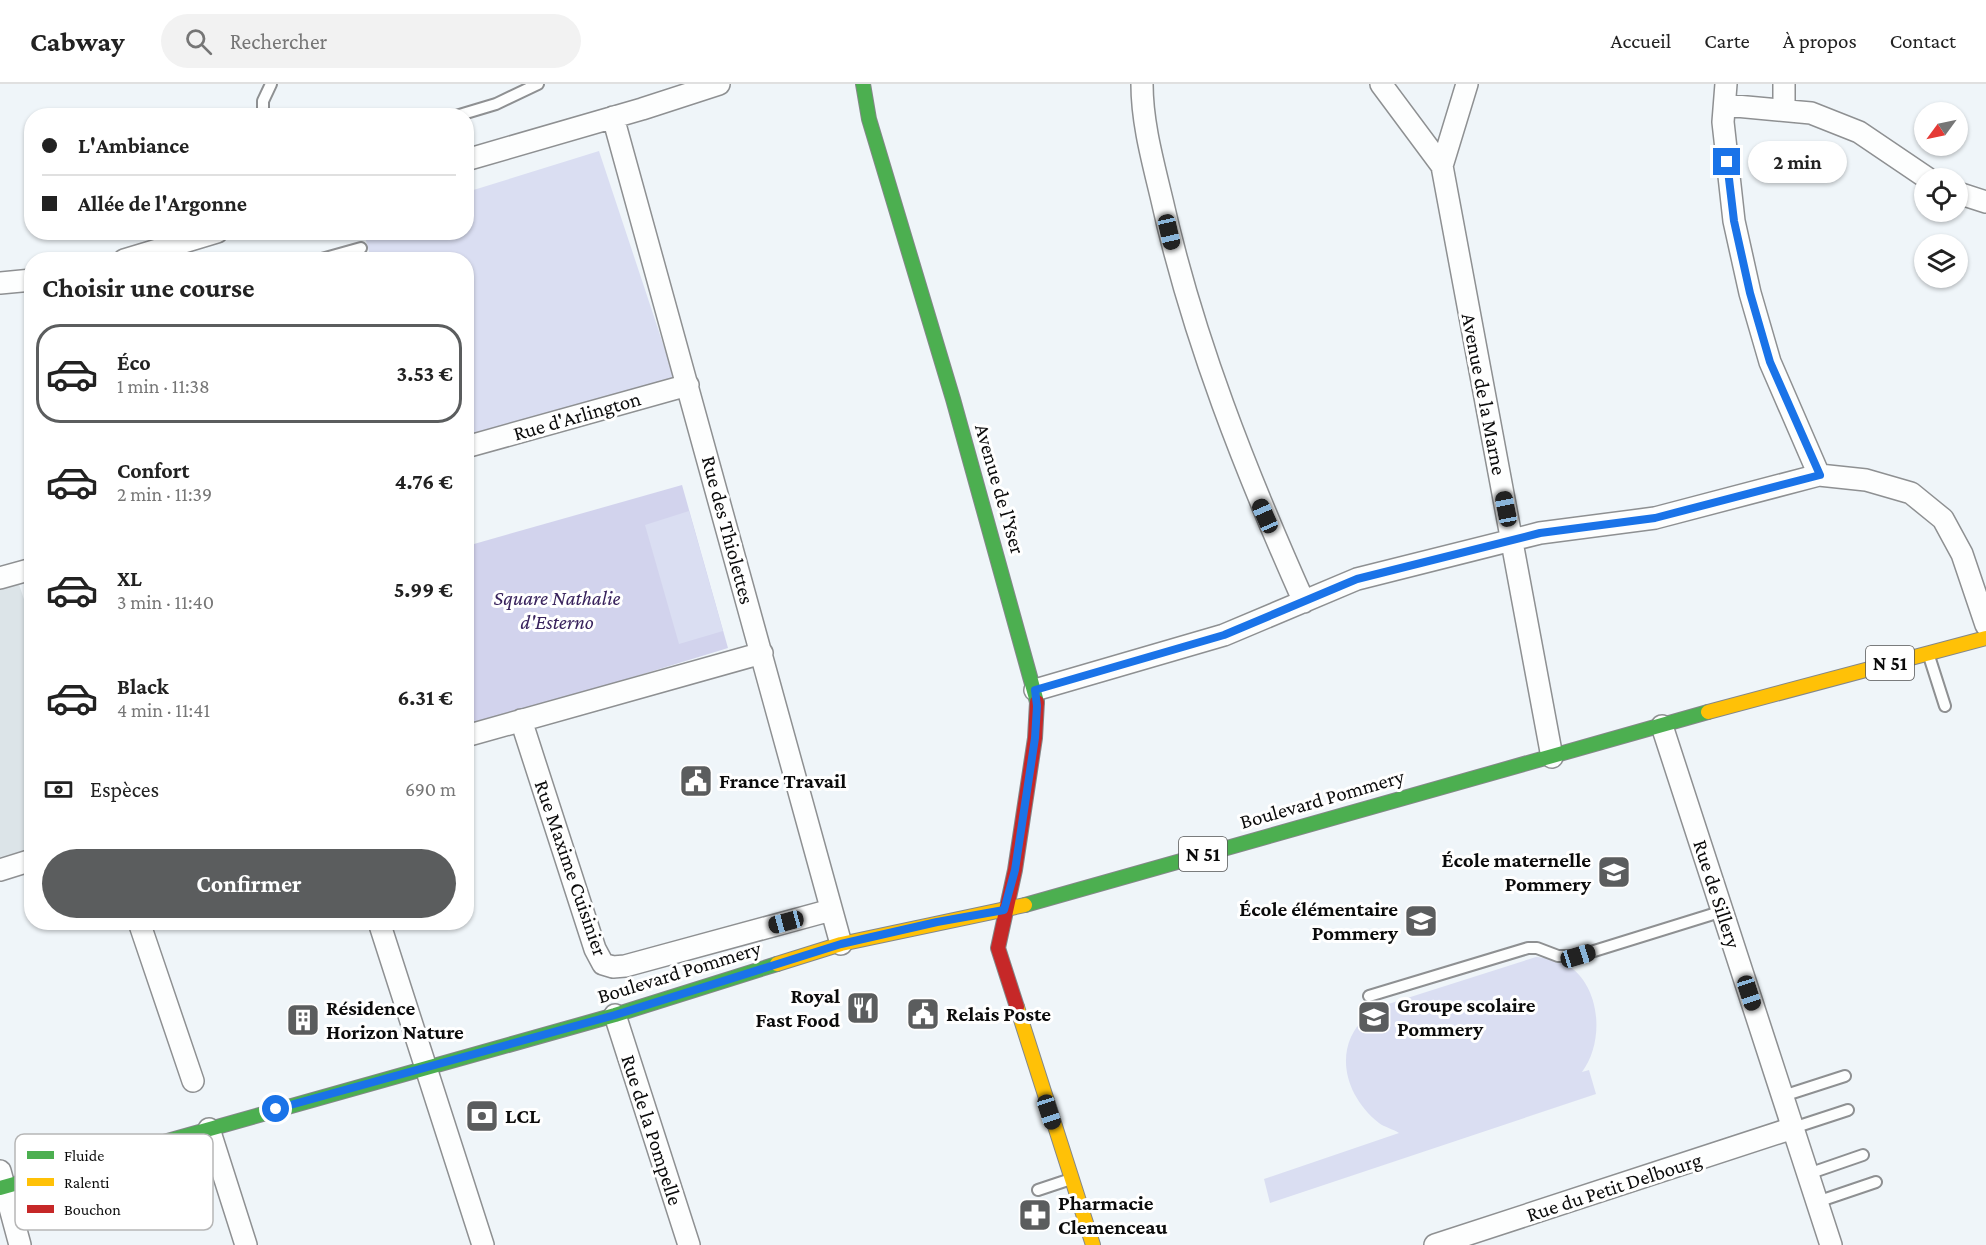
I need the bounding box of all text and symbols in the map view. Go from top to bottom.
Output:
search box [161,14,581,68]
icon: search [182,25,215,58]
text: Cabway [30,26,125,57]
text: Rechercher [230,29,327,54]
text: Accueil [1611,29,1671,53]
text: Carte [1704,29,1750,53]
text: À propos [1783,29,1857,53]
text: Contact [1890,29,1956,53]
north arrow [1914,102,1968,156]
map controls [1914,102,1968,288]
text: L'Ambiance [78,133,189,158]
callout: 2 min [1748,141,1847,183]
route end [1713,148,1740,175]
text: 2 min [1773,151,1822,173]
button: locate [1914,168,1968,222]
text: Allée de l'Argonne [78,191,247,216]
car [1156,212,1182,252]
button: layers [1914,234,1968,288]
text: Choisir une course [42,273,255,303]
street label: Avenue de la Marne [1457,311,1511,477]
icon: car [45,347,99,401]
text: Éco [117,350,151,375]
text: 3.53 € [397,361,453,386]
text: 1 min · 11:38 [117,375,210,397]
street label: Rue d'Arlington [510,386,644,446]
street label: Avenue de l'Yser [970,421,1030,557]
street label: Rue des Thiolettes [697,453,759,607]
icon: car [45,455,99,509]
text: Confort [117,458,190,483]
text: 4.76 € [395,469,453,494]
text: 2 min · 11:39 [117,483,212,505]
car [1494,490,1518,528]
car [1249,496,1281,536]
icon: car [45,563,99,617]
text: XL [117,566,142,591]
text: 5.99 € [394,577,453,602]
park label: Square Nathalie d'Esterno [493,586,621,634]
text: 3 min · 11:40 [117,591,214,613]
road number: N 51 [1866,646,1914,680]
icon: car [45,671,99,725]
text: Black [117,674,169,699]
text: 6.31 € [397,685,453,710]
text: 4 min · 11:41 [117,699,210,721]
public building icon: France Travail [678,763,714,799]
street label: Boulevard Pommery [1237,764,1407,834]
place label: France Travail [719,769,846,793]
icon: cash [42,773,75,806]
text: Espèces [90,777,159,802]
street label: Rue Maxime Cuisinier [530,777,613,960]
text: 690 m [405,778,456,800]
road number: N 51 [1179,837,1227,871]
street label: Rue de Sillery [1688,837,1746,952]
place label: École maternelle Pommery [1442,848,1592,896]
button: Confirmer [42,849,456,918]
school or university icon: École maternelle Pommery [1596,854,1632,890]
place label: École élémentaire Pommery [1239,897,1399,945]
school or university icon: École élémentaire Pommery [1403,903,1439,939]
car [766,909,806,935]
street label: Boulevard Pommery [594,936,764,1008]
car [1558,942,1598,970]
car [1735,973,1763,1013]
place label: Royal Fast Food [756,984,841,1032]
restaurant icon: Royal Fast Food [845,990,881,1026]
place label: Groupe scolaire Pommery [1397,993,1536,1041]
place label: Résidence Horizon Nature [326,996,464,1044]
public building icon: Relais Poste [905,996,941,1032]
school or university icon: Groupe scolaire Pommery [1356,999,1392,1035]
building icon: Résidence Horizon Nature [285,1002,321,1038]
place label: Relais Poste [946,1002,1051,1026]
street label: Rue de la Pompelle [616,1052,688,1208]
car [1035,1092,1063,1132]
route start [262,1095,289,1122]
bank icon: LCL [464,1098,500,1134]
place label: LCL [505,1104,541,1128]
legend [15,1134,213,1230]
text: Fluide [64,1147,104,1164]
street label: Rue du Petit Delbourg [1523,1147,1705,1227]
text: Ralenti [64,1174,109,1191]
place label: Pharmacie Clemenceau [1058,1191,1168,1239]
pharmacy icon: Pharmacie Clemenceau [1017,1197,1053,1233]
text: Bouchon [64,1201,121,1218]

